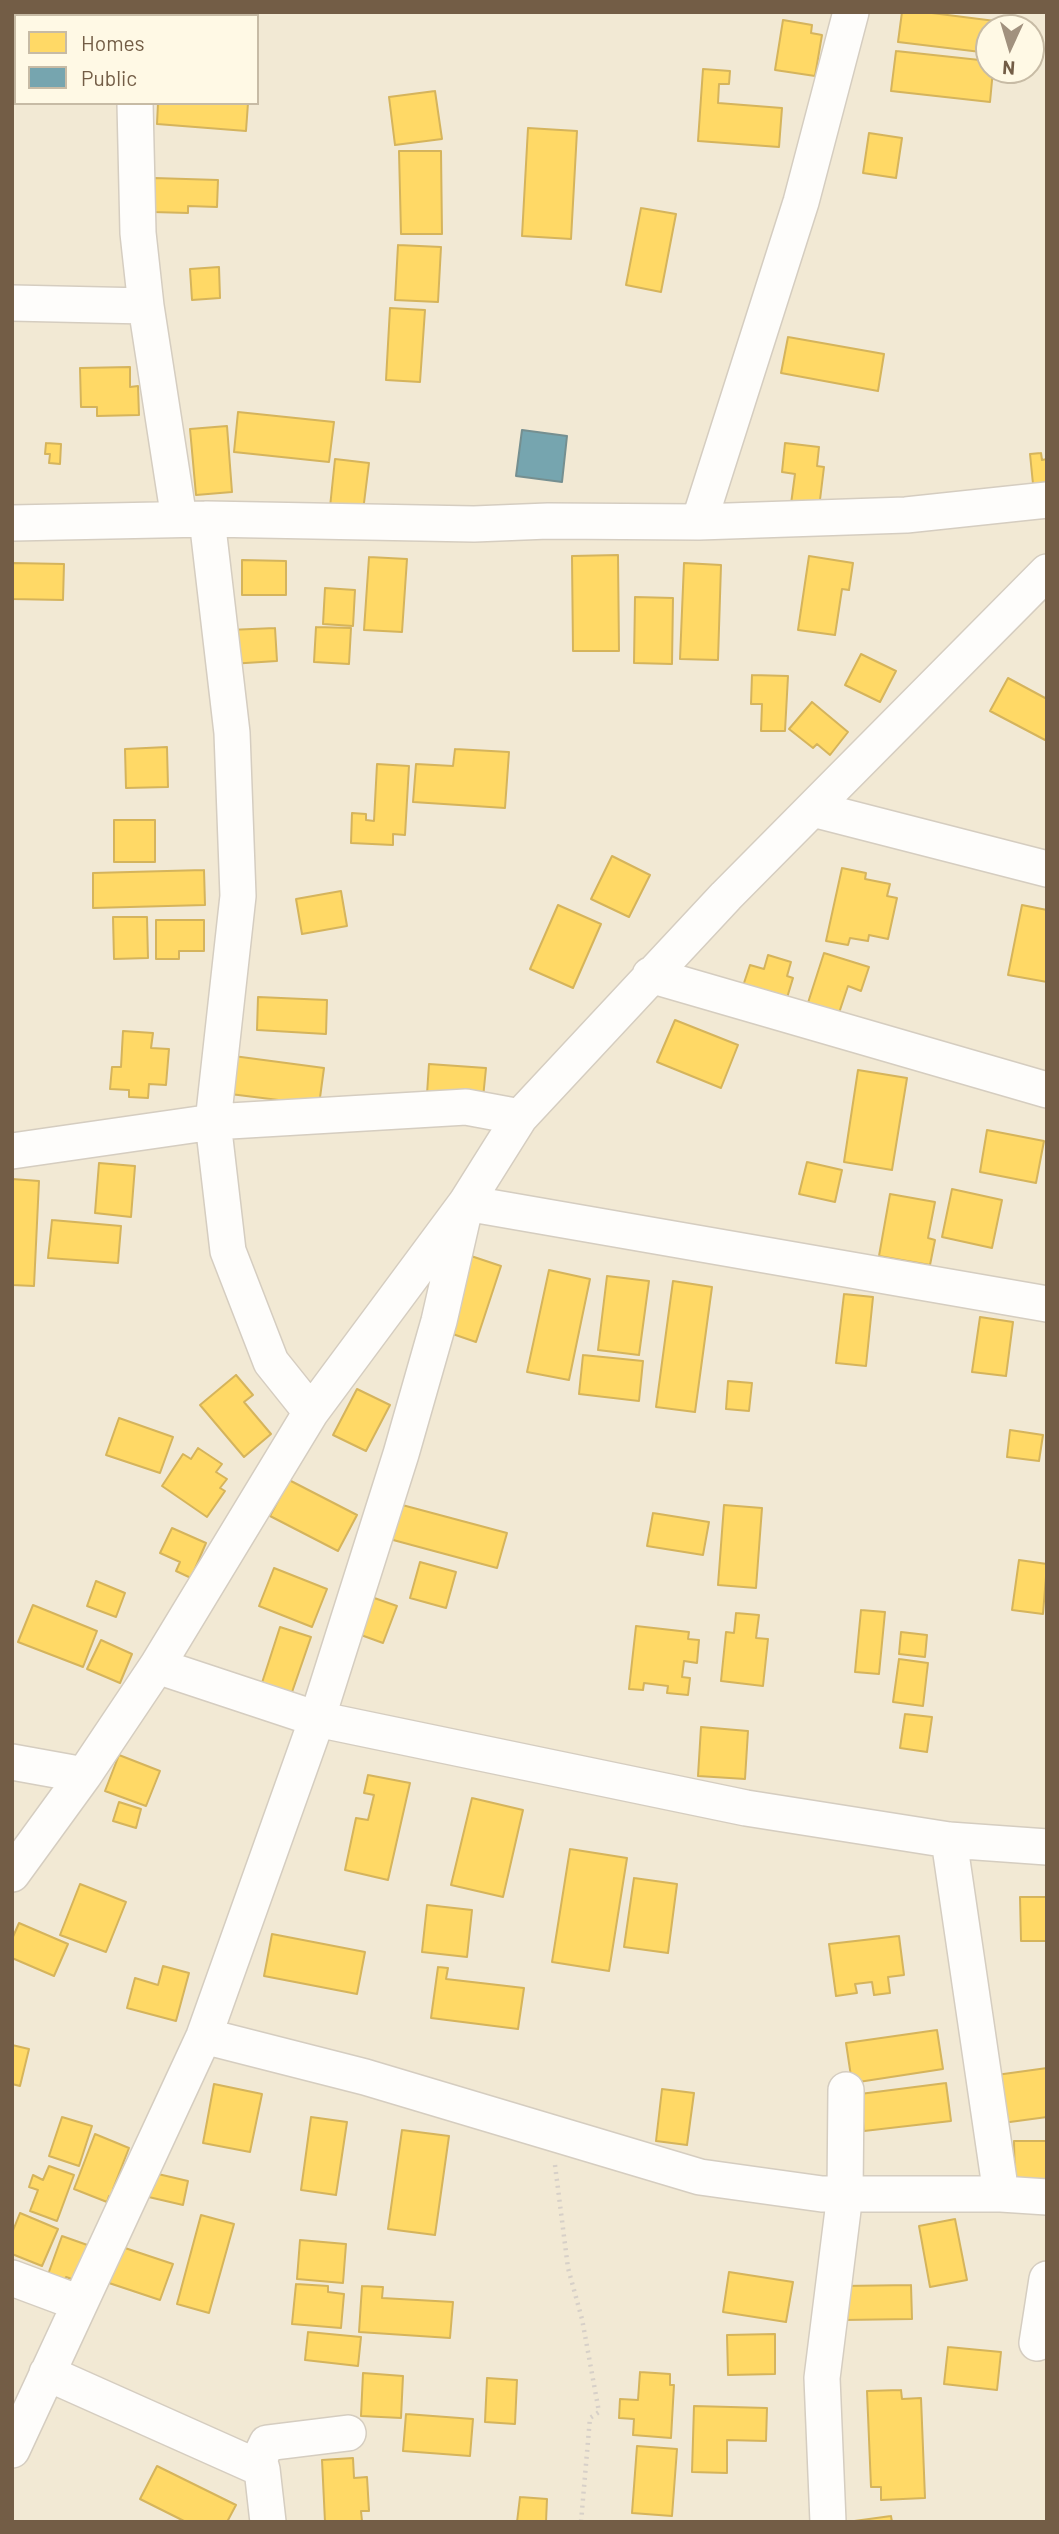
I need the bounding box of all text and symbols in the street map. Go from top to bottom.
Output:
legend [14,14,259,105]
north arrow [975,14,1045,84]
text: Homes [81,30,145,55]
text: N [1002,57,1016,80]
text: Public [81,65,137,90]

